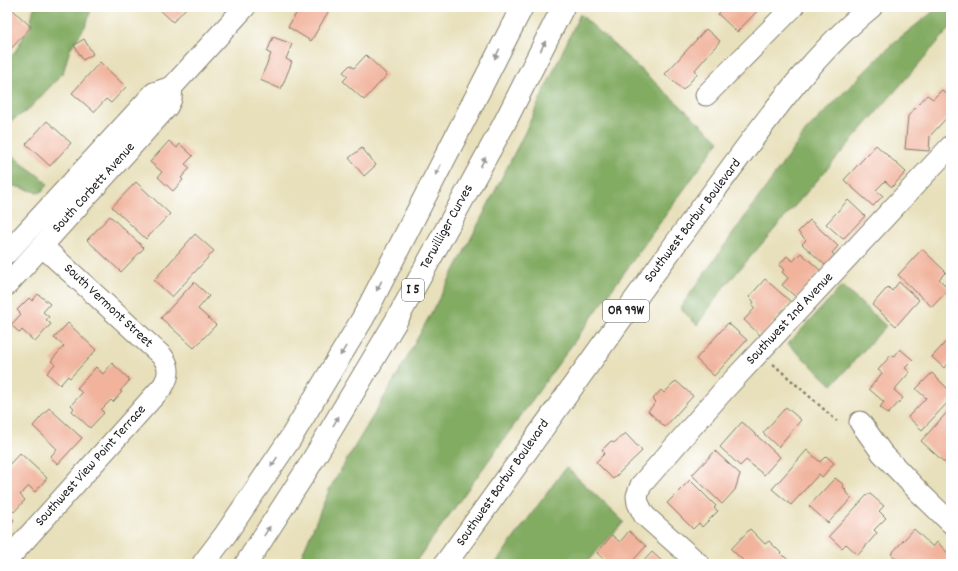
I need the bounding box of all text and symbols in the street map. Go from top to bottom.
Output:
one-way arrow [540,41,546,52]
one-way arrow [494,48,501,60]
street label: South Corbett Avenue [48,138,140,238]
street label: Southwest Barbur Boulevard [640,155,746,287]
one-way arrow [480,156,487,168]
one-way arrow [435,164,442,176]
street label: Terwilliger Curves [415,181,479,273]
street label: South Vermont Street [59,259,157,353]
street label: Southwest 2nd Avenue [742,268,838,370]
road number: I 5 [402,279,424,301]
one-way arrow [376,280,382,292]
road number: OR 99W [603,300,649,322]
one-way arrow [339,345,346,357]
street label: Southwest View Point Terrace [31,401,151,531]
street label: Southwest Barbur Boulevard [452,415,554,551]
one-way arrow [332,416,340,426]
one-way arrow [270,457,278,467]
one-way arrow [264,525,271,537]

